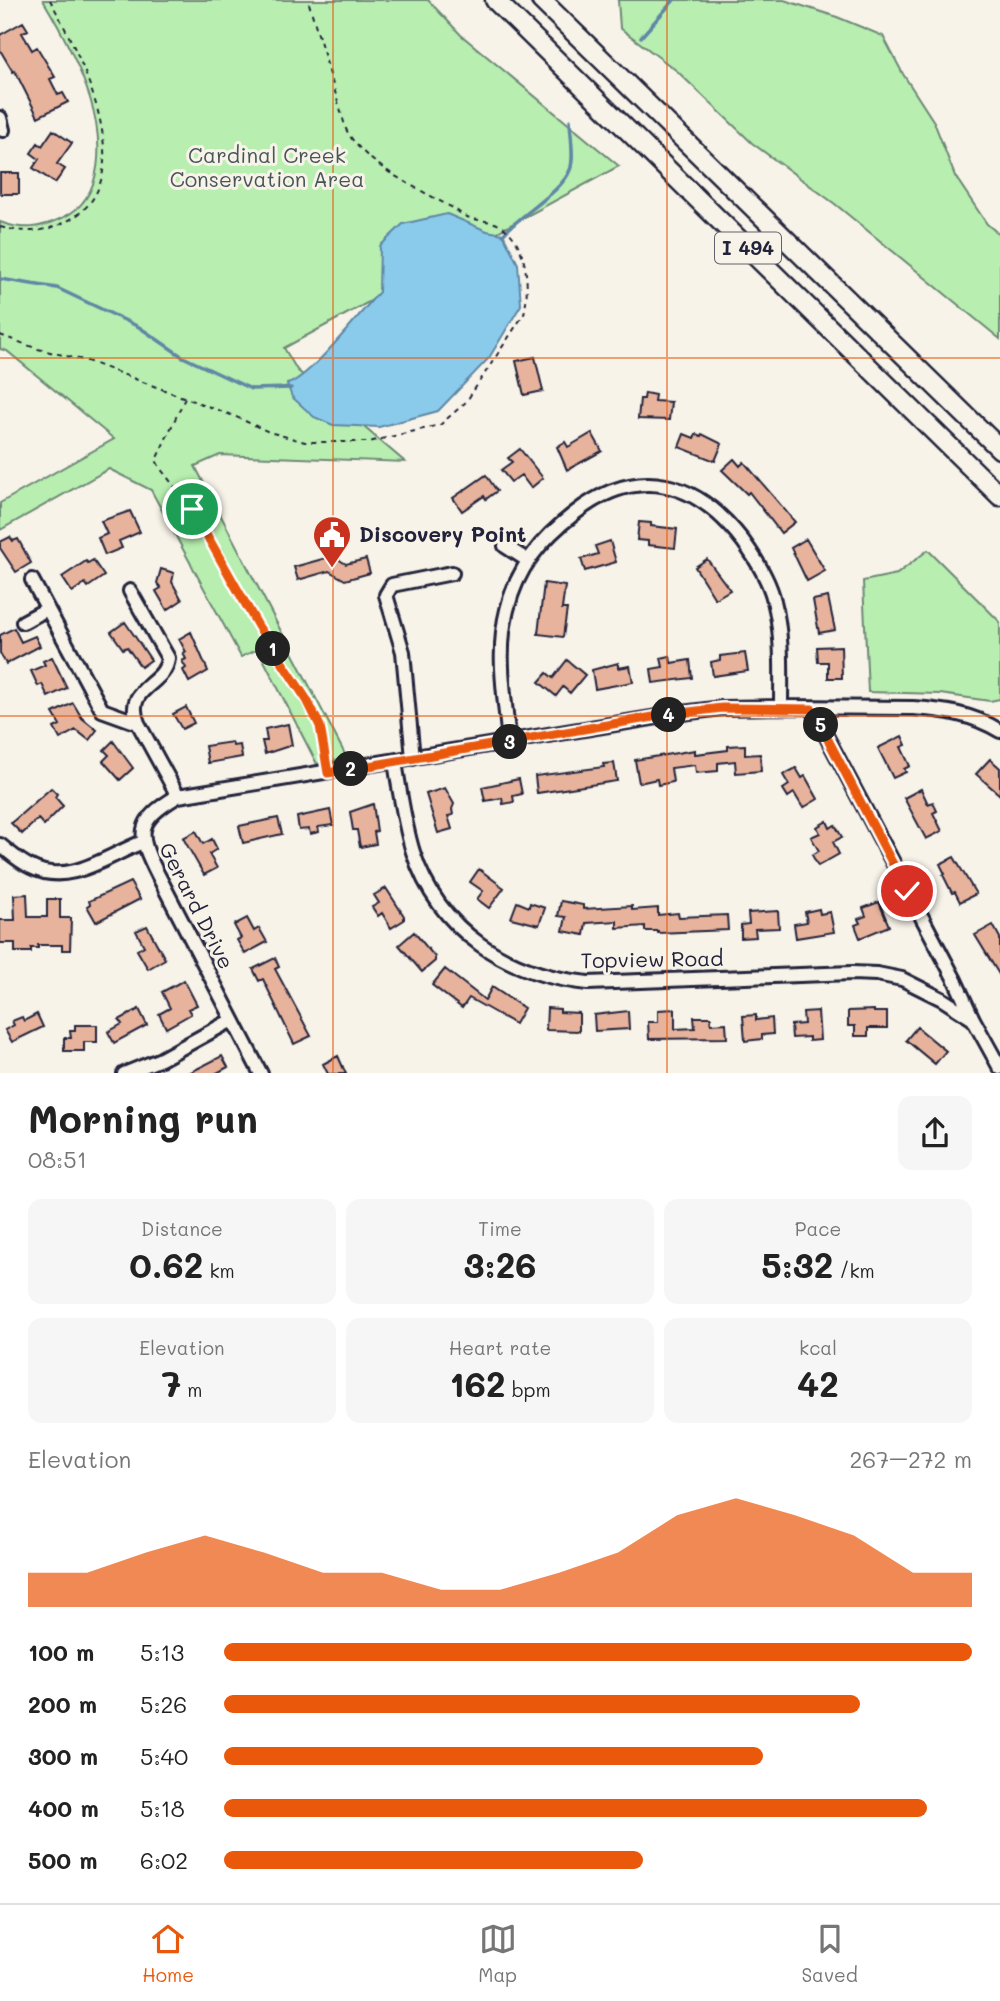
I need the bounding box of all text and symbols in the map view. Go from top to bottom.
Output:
park label: Cardinal Creek Conservation Area [170,141,364,192]
road number: I 494 [715,232,781,264]
pin [162,479,222,539]
icon: arrive [173,490,211,528]
public building icon: Discovery Point [311,514,353,569]
place label: Discovery Point [359,520,526,548]
pin: 1 [256,632,290,666]
text: 1 [268,636,277,661]
pin: 4 [652,698,686,732]
text: 4 [662,702,675,727]
pin: 5 [804,708,838,742]
text: 5 [815,712,826,737]
pin: 3 [492,724,528,760]
text: 3 [504,729,515,754]
pin: 2 [334,752,368,786]
text: 2 [345,756,356,781]
street label: Gerard Drive [154,838,241,973]
pin [877,861,937,921]
icon: check [888,872,926,910]
street label: Topview Road [580,944,724,973]
text: Morning run [28,1093,258,1143]
button: share [898,1096,972,1170]
text: 08:51 [28,1144,87,1174]
text: Distance [141,1216,223,1241]
text: Time [478,1216,522,1241]
text: Pace [795,1216,841,1241]
text: 0.62 [129,1241,203,1287]
text: 3:26 [464,1241,536,1287]
text: 5:32 [761,1241,833,1287]
text: km [203,1258,235,1283]
text: /km [833,1258,875,1283]
text: Elevation [139,1335,225,1360]
text: Heart rate [449,1335,551,1360]
text: kcal [799,1335,837,1360]
text: 7 [162,1360,181,1406]
text: 162 [449,1360,506,1406]
text: 42 [797,1360,839,1406]
text: m [181,1377,202,1402]
text: bpm [506,1377,551,1402]
text: Elevation [28,1444,131,1474]
text: 267–272 m [850,1444,972,1474]
text: 100 m [28,1637,94,1667]
text: 5:13 [140,1637,184,1667]
text: 200 m [28,1689,97,1719]
text: 5:26 [140,1689,187,1719]
text: 300 m [28,1741,98,1771]
text: 5:40 [140,1741,188,1771]
text: 400 m [28,1793,99,1823]
text: 5:18 [140,1793,185,1823]
text: 500 m [28,1845,98,1875]
text: 6:02 [140,1845,188,1875]
tab: Home [142,1920,194,1987]
tab: Map [478,1920,517,1987]
tab: Saved [801,1920,858,1987]

